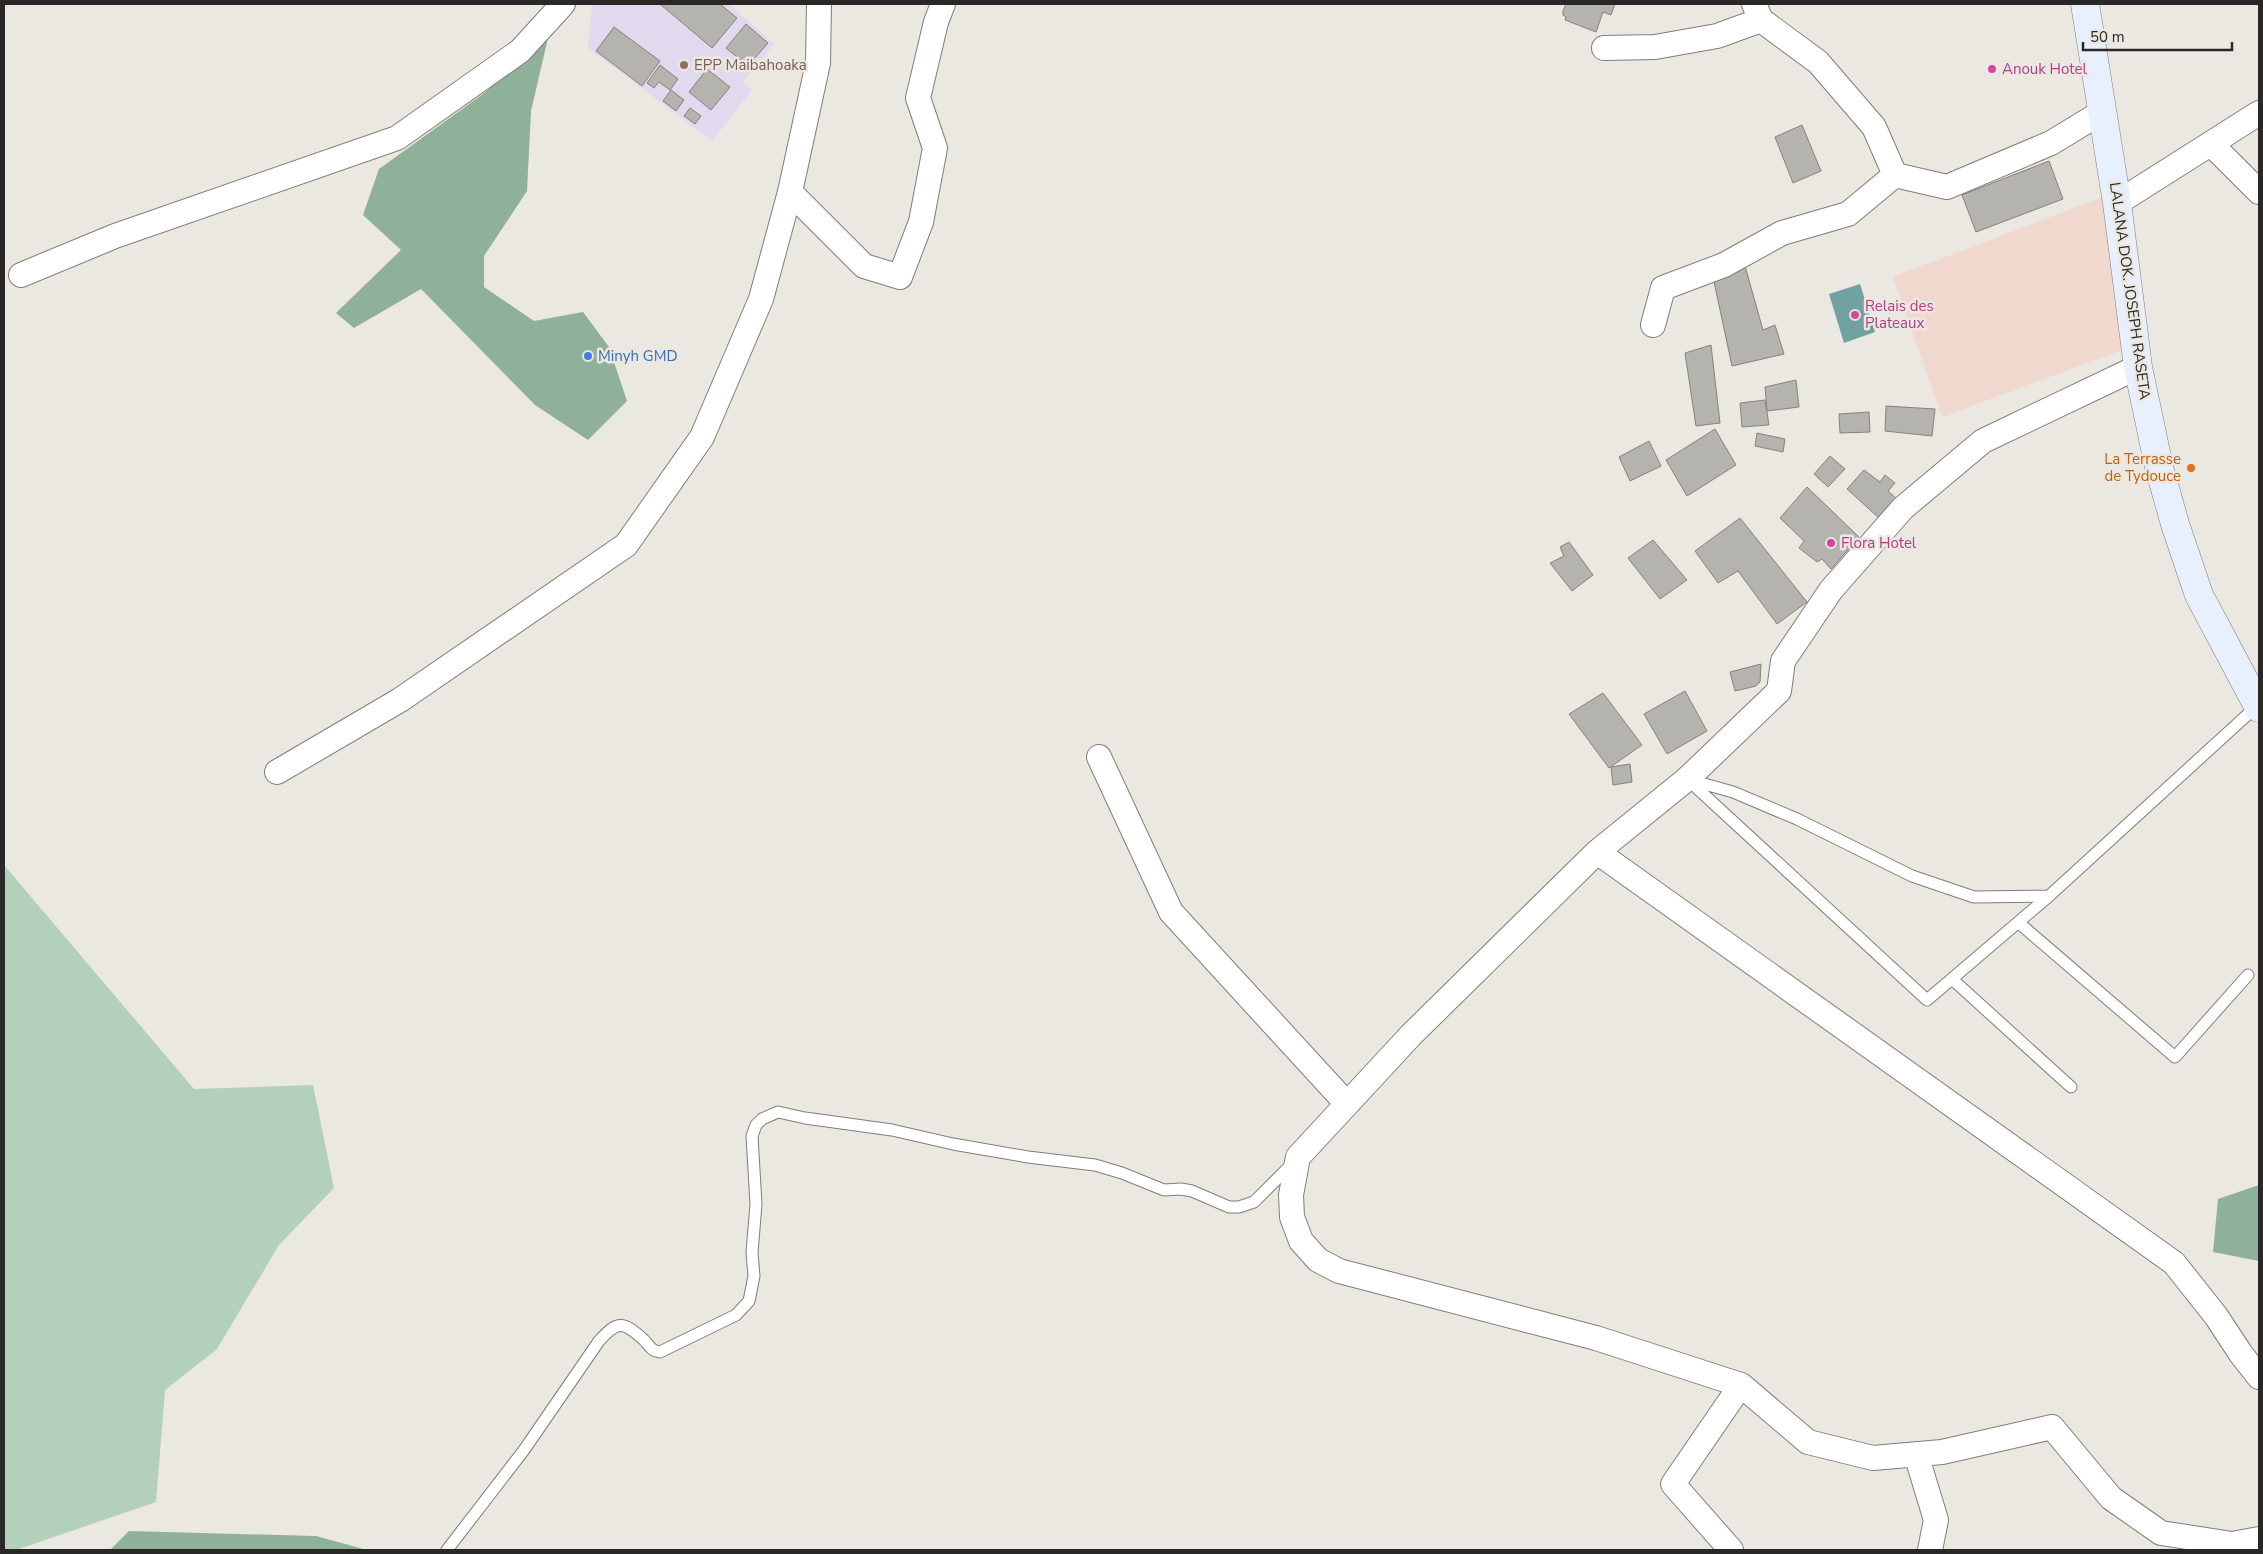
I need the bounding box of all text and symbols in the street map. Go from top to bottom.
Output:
scale bar [2083,20,2232,52]
text: 50 m [2090,27,2125,47]
place label: EPP Maibahoaka [694,55,807,75]
marker: EPP Maibahoaka [678,59,690,71]
place label: Anouk Hotel [2002,59,2087,79]
marker: Anouk Hotel [1986,63,1998,75]
street label: LALANA DOK. JOSEPH RASETA [2105,181,2155,401]
place label: Relais des Plateaux [1865,296,1934,333]
marker: Relais des Plateaux [1849,309,1861,321]
place label: Minyh GMD [598,346,678,366]
marker: Minyh GMD [582,350,594,362]
place label: La Terrasse de Tydouce [2104,449,2181,486]
marker: La Terrasse de Tydouce [2185,462,2197,474]
place label: Flora Hotel [1841,533,1917,553]
marker: Flora Hotel [1825,537,1837,549]

